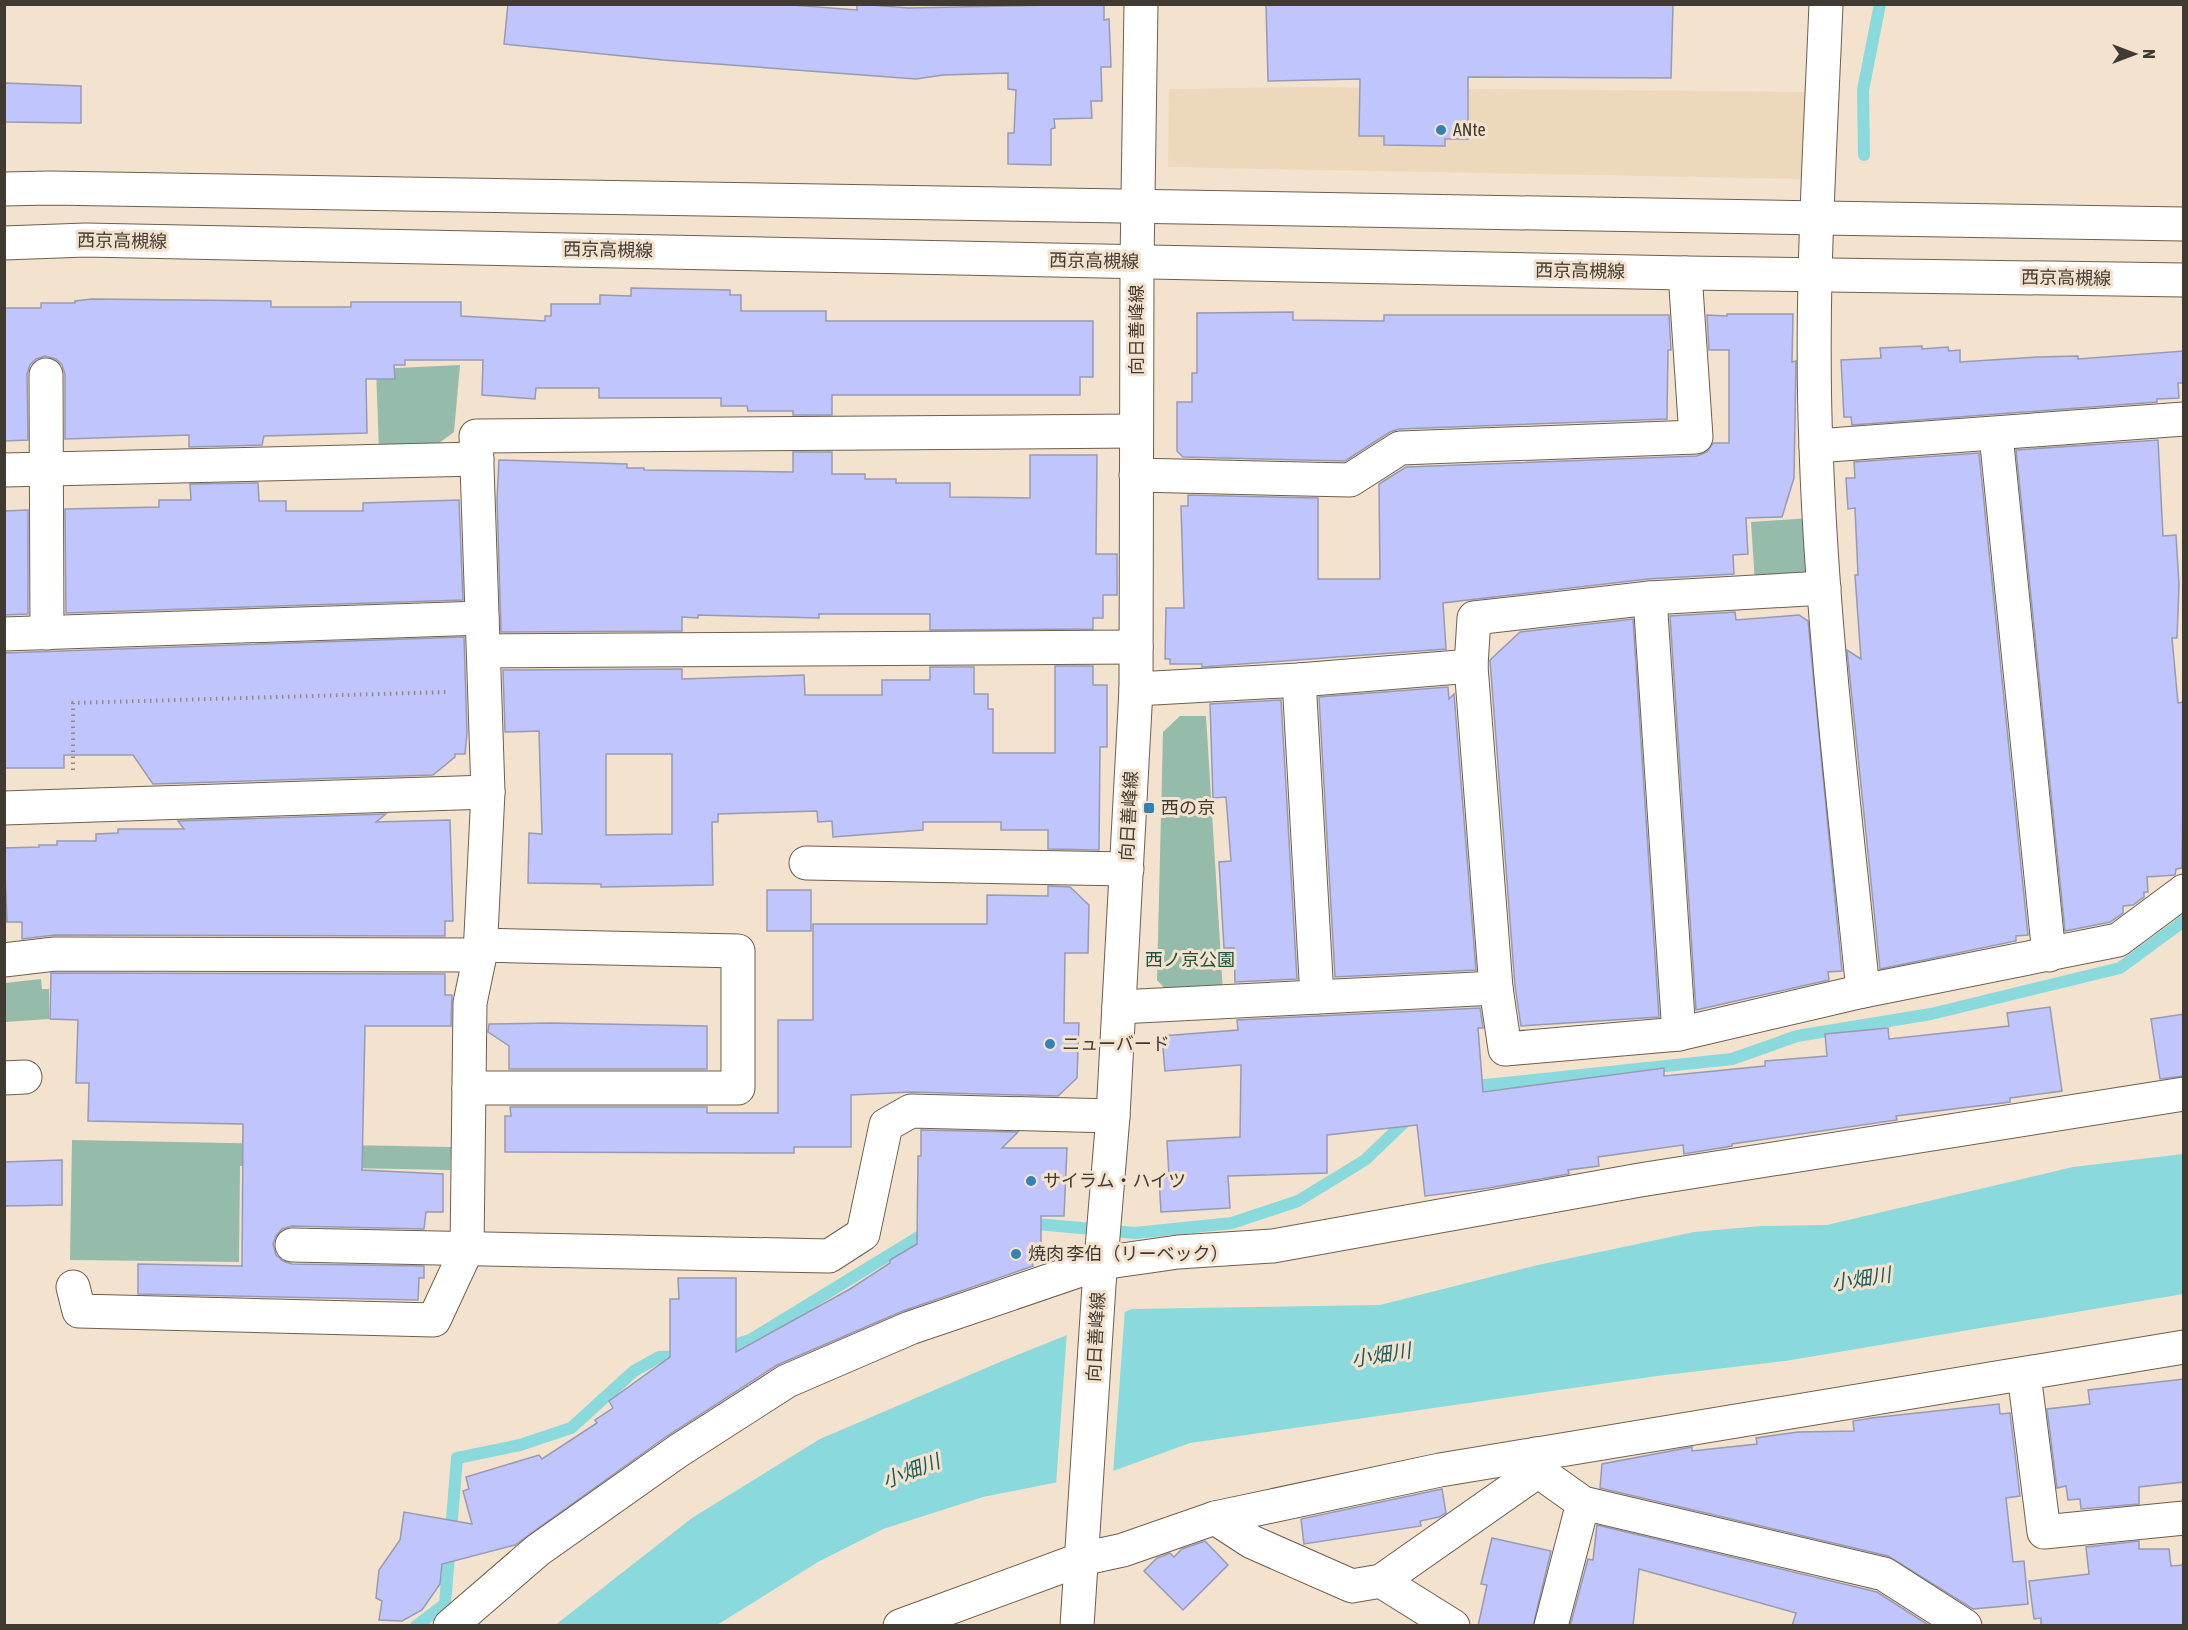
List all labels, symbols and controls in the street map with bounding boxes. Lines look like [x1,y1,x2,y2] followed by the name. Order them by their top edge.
[2104,24,2164,84] north arrow
[2140,49,2158,59] text: N
[1453,119,1486,140] place label: ANte
[1434,123,1448,137] marker: ANte
[77,229,167,252] street label: 西京高槻線
[563,238,653,261] street label: 西京高槻線
[1049,249,1139,272] street label: 西京高槻線
[1535,259,1625,282] street label: 西京高槻線
[2021,266,2111,289] street label: 西京高槻線
[1126,285,1147,375] street label: 向日善峰線
[1116,770,1141,861] street label: 向日善峰線
[1161,797,1215,818] place label: 西の京
[1142,801,1156,815] marker: 西の京
[1145,949,1235,970] park label: 西ノ京公園
[1062,1033,1170,1054] place label: ニューバード
[1043,1037,1057,1051] marker: ニューバード
[1043,1170,1186,1191] place label: サイラム・ハイツ
[1024,1174,1038,1188] marker: サイラム・ハイツ
[1028,1243,1228,1264] place label: 焼肉 李伯（リーベック）
[1009,1247,1023,1261] marker: 焼肉 李伯（リーベック）
[1829,1262,1894,1295] water label: 小畑川
[1083,1291,1108,1382] street label: 向日善峰線
[1349,1338,1414,1371] water label: 小畑川
[879,1448,945,1492] water label: 小畑川

